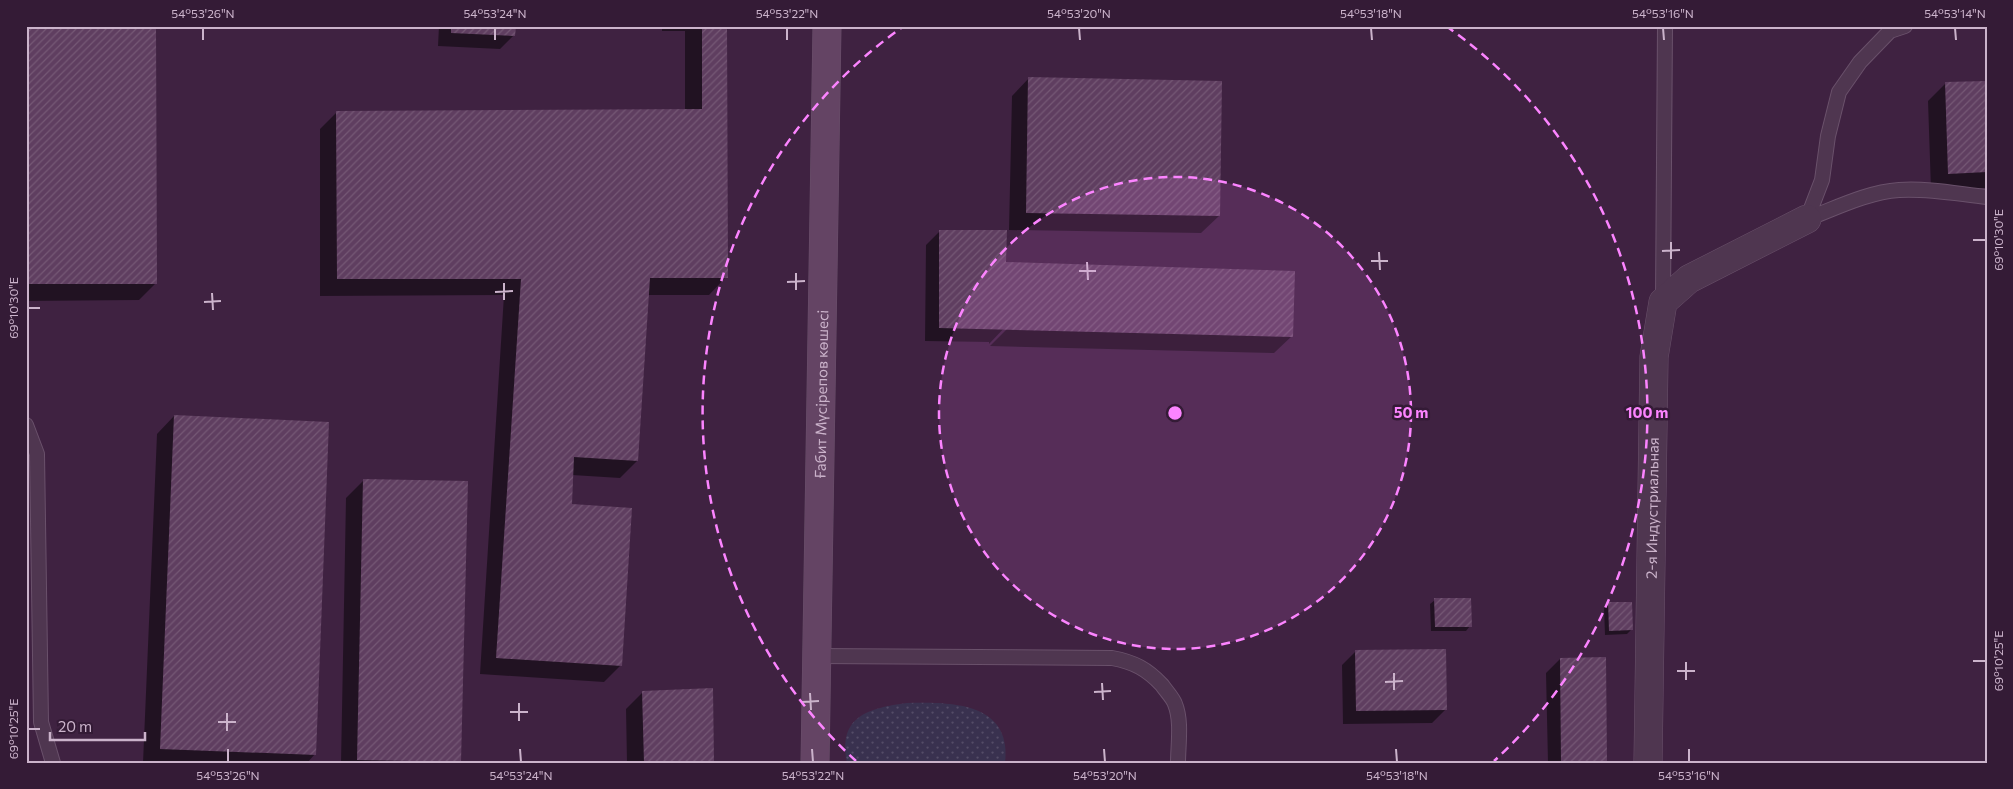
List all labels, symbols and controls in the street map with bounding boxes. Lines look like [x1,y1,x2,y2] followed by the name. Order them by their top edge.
[171,6,235,20] text: 54°53'26"N
[463,6,527,20] text: 54°53'24"N
[756,6,818,20] text: 54°53'22"N
[1047,6,1111,20] text: 54°53'20"N
[1340,6,1402,20] text: 54°53'18"N
[1632,6,1694,20] text: 54°53'16"N
[1924,6,1986,20] text: 54°53'14"N
[1991,209,2005,271] text: 69°10'30"E
[6,277,20,339] text: 69°10'30"E
[811,310,831,479] street label: Ғабит Мүсірепов көшесі
[1394,403,1428,421] text: 50 m
[1626,403,1668,421] text: 100 m
[1166,404,1184,422] centre of rings
[1642,437,1662,579] street label: 2-я Индустриальная
[1991,631,2005,691] text: 69°10'25"E
[6,699,20,759] text: 69°10'25"E
[50,709,145,741] scale bar
[58,717,92,735] text: 20 m
[196,768,260,782] text: 54°53'26"N
[489,768,553,782] text: 54°53'24"N
[782,768,844,782] text: 54°53'22"N
[1073,768,1137,782] text: 54°53'20"N
[1366,768,1428,782] text: 54°53'18"N
[1658,768,1720,782] text: 54°53'16"N

